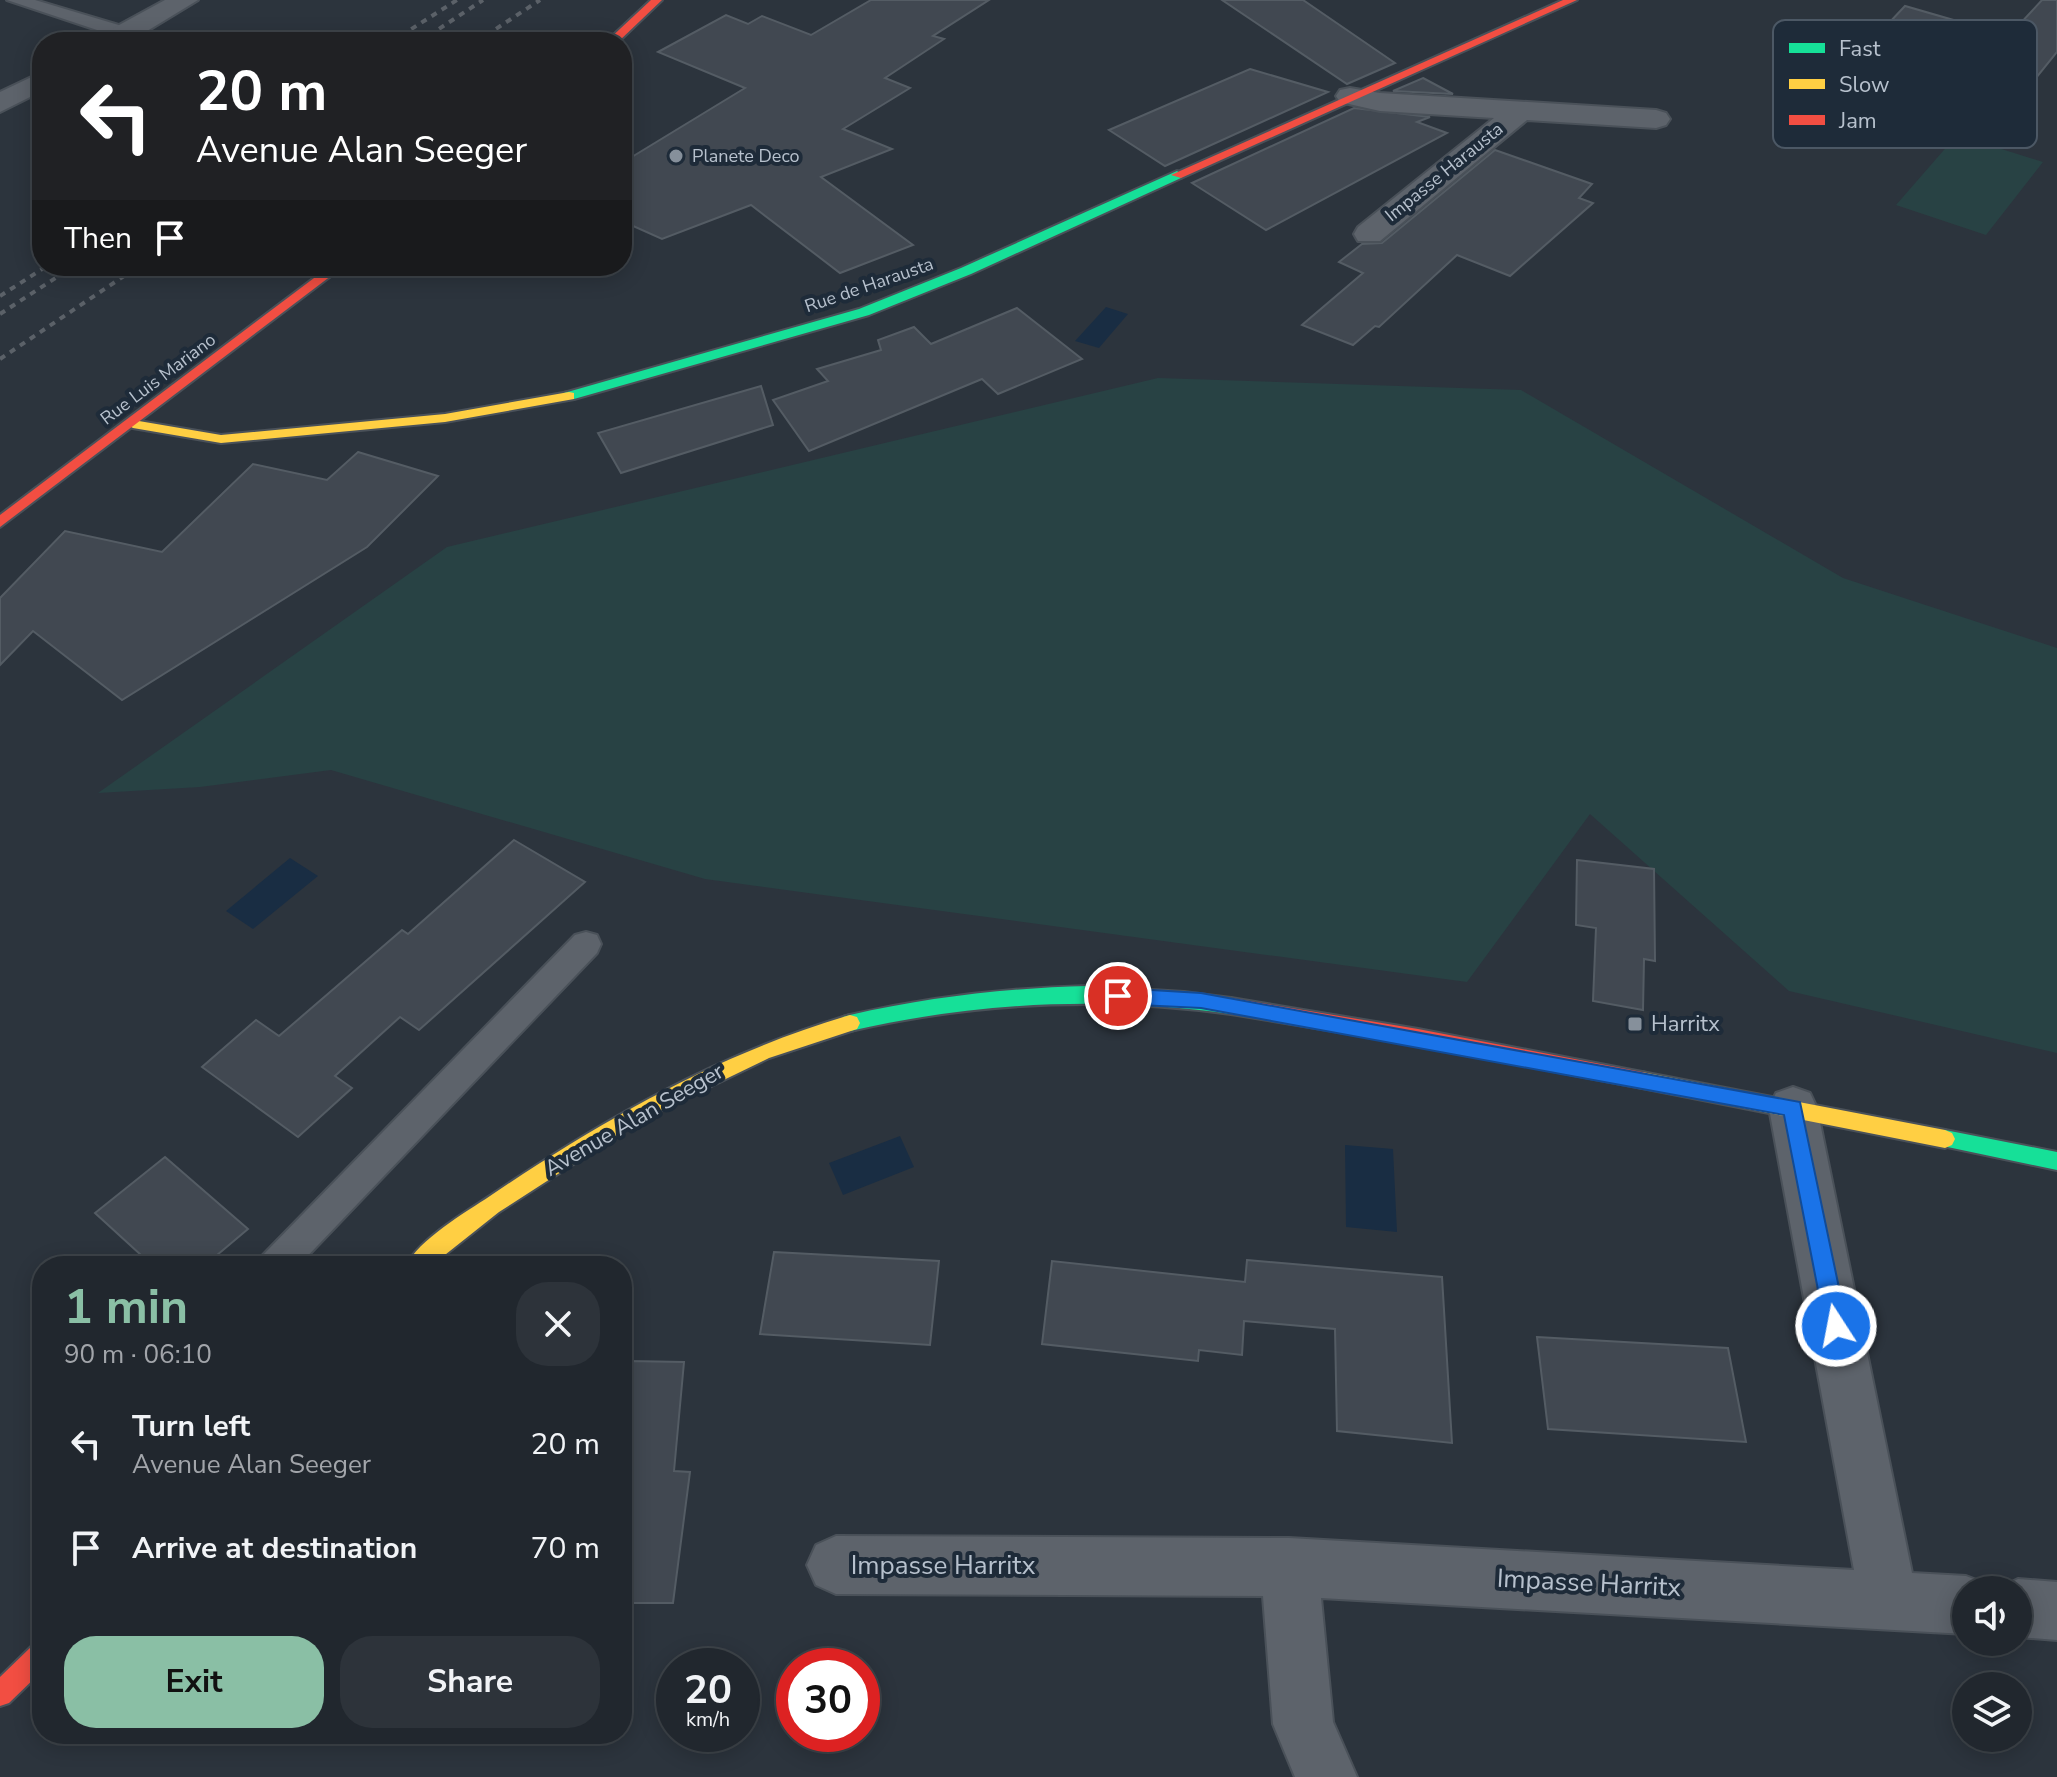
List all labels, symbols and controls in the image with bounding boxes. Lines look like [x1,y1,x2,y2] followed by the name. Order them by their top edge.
[1773,20,2037,148] legend
[1839,34,1881,64] text: Fast
[196,53,327,130] text: 20 m
[64,64,168,168] icon: left
[1839,70,1890,100] text: Slow
[1838,106,1877,136] text: Jam
[1380,117,1508,227] street label: Impasse Harausta
[196,126,527,175] text: Avenue Alan Seeger
[692,144,800,168] place label: Planete Deco
[667,147,685,165] marker: Planete Deco
[148,216,192,260] icon: arrive
[64,218,132,259] text: Then
[801,252,937,318] street label: Rue de Harausta
[95,328,221,430] street label: Rue Luis Mariano
[1084,962,1152,1030] pin
[1096,974,1140,1018] icon: arrive
[1651,1009,1720,1039] place label: Harritx
[1626,1015,1644,1033] marker: Harritx
[539,1056,729,1184] street label: Avenue Alan Seeger
[64,1274,188,1340] text: 1 min
[516,1282,600,1366] button: close
[1794,1284,1878,1368] position arrow
[64,1337,212,1372] text: 90 m · 06:10
[132,1406,250,1447] text: Turn left
[64,1422,108,1466] icon: left
[531,1424,600,1465] text: 20 m
[132,1447,371,1482] text: Avenue Alan Seeger
[64,1526,108,1570] icon: arrive
[132,1528,417,1569] text: Arrive at destination
[531,1528,600,1569] text: 70 m
[851,1548,1036,1583] street label: Impasse Harritx
[1496,1561,1682,1605] street label: Impasse Harritx
[1952,1576,2032,1752] map controls
[1952,1576,2032,1656] button: sound
[64,1636,324,1728] button: Exit
[340,1636,600,1728] button: Share
[776,1648,880,1752] speed limit sign: 30
[684,1663,732,1717] text: 20
[1952,1672,2032,1752] button: layers
[686,1706,730,1733] text: km/h

